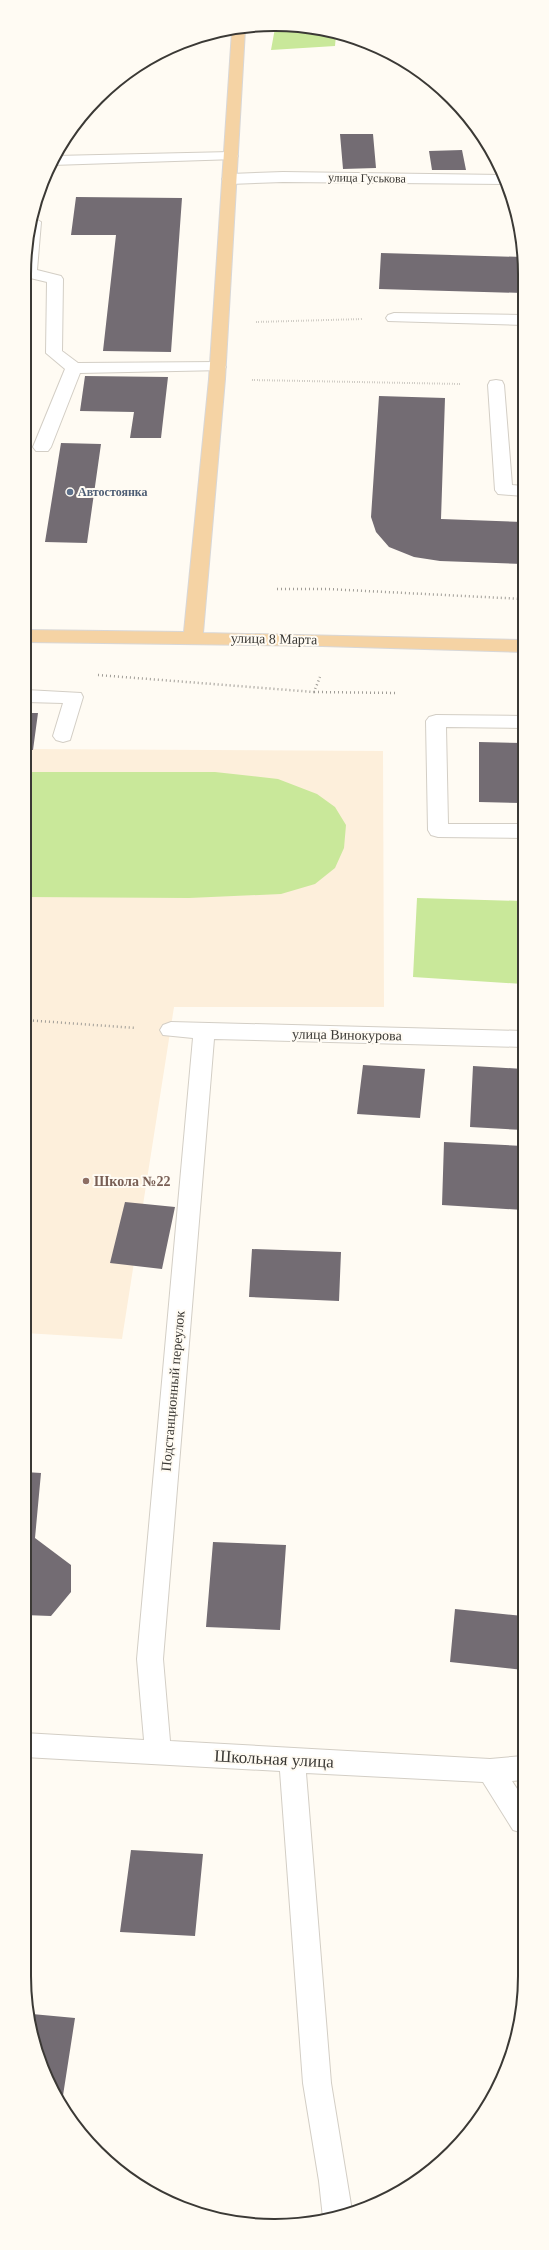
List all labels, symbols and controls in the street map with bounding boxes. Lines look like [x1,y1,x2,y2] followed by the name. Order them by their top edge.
[328,170,407,186] street label: улица Гуськова
[78,485,148,499] place label: Автостоянка
[65,487,75,497] marker: Автостоянка
[231,631,318,647] street label: улица 8 Марта
[292,1027,403,1043] street label: улица Винокурова
[94,1174,171,1189] place label: Школа №22
[81,1176,91,1186] marker: Школа №22
[159,1310,188,1472] street label: Подстанционный переулок
[214,1746,335,1772] street label: Школьная улица

